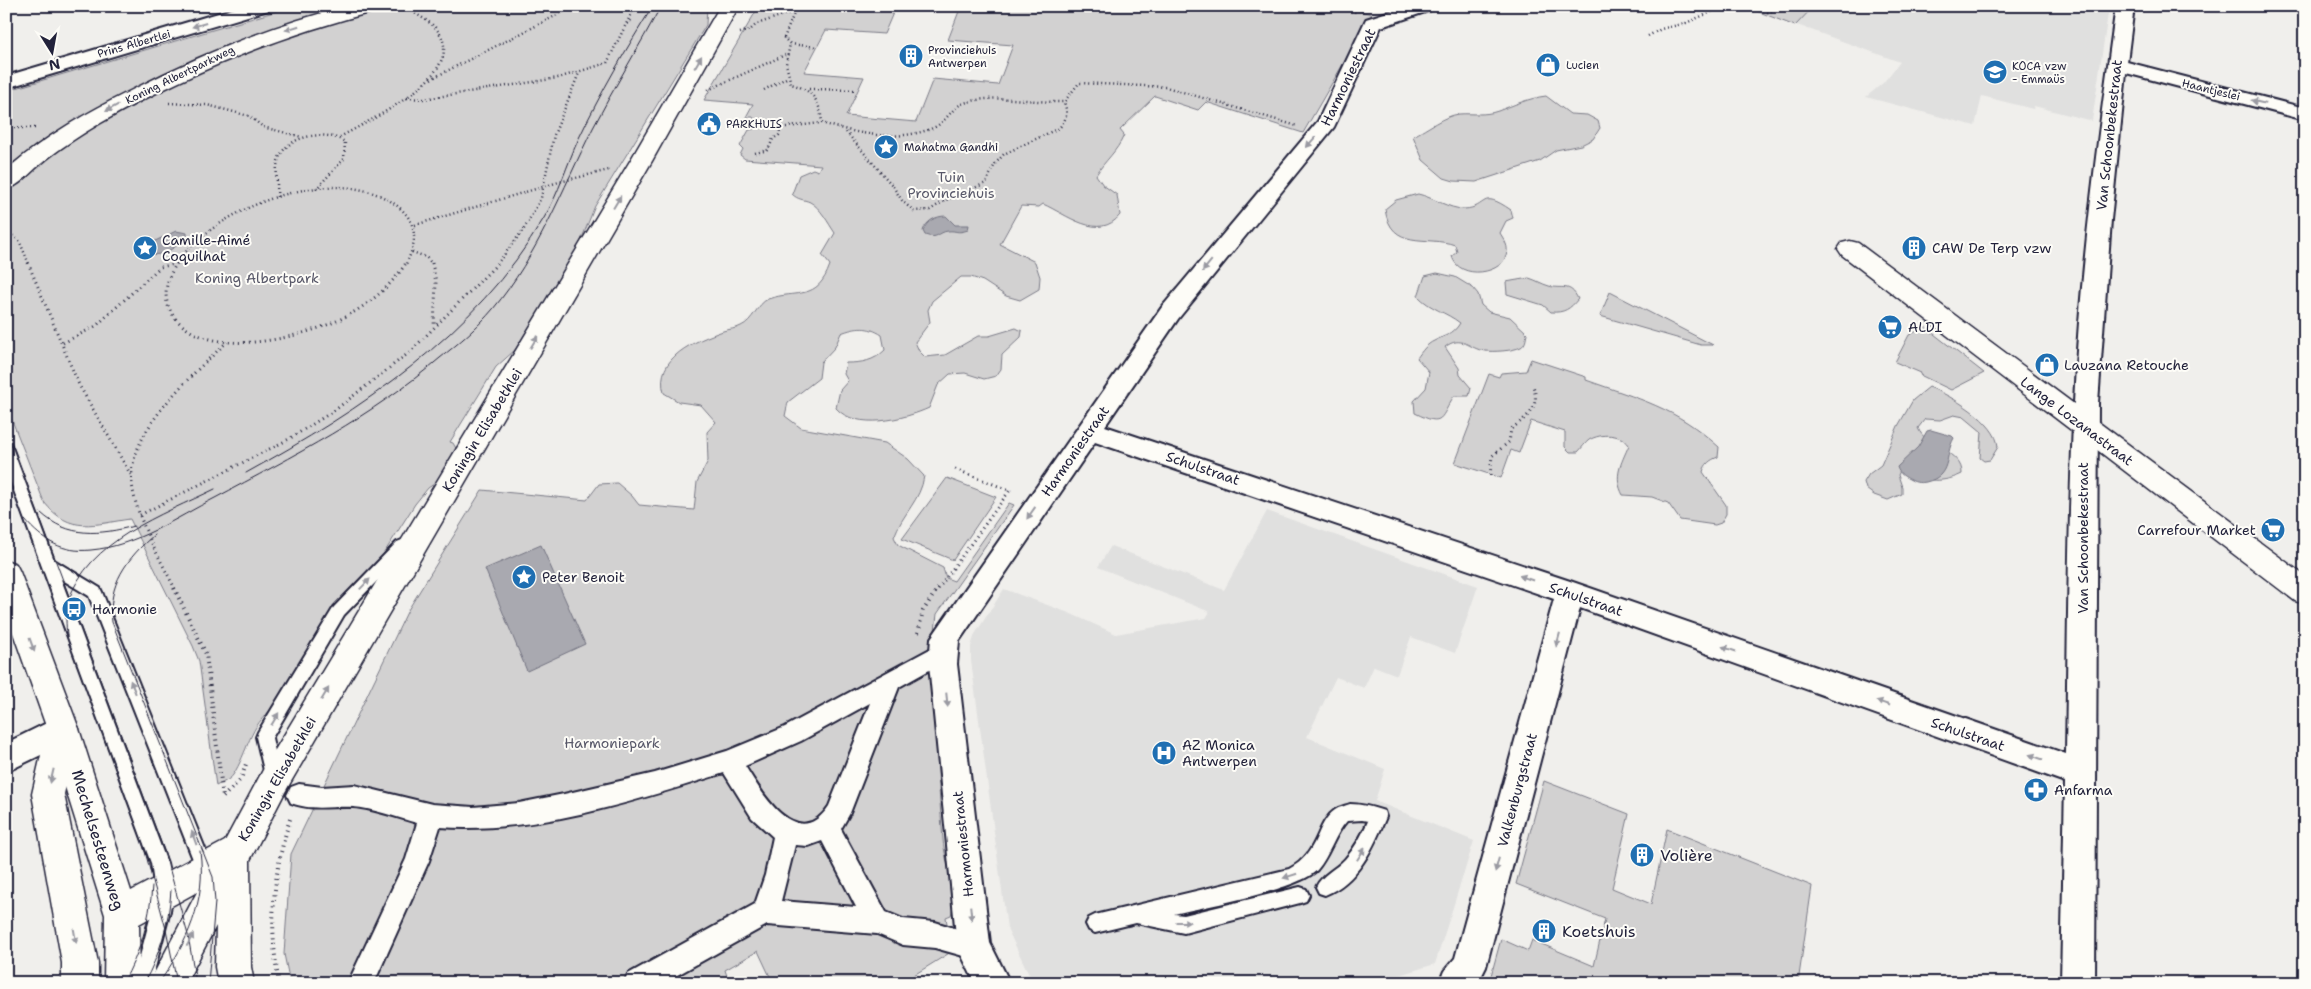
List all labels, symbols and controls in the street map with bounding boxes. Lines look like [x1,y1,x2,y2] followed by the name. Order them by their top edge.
[191,21,206,29] one-way arrow
[285,24,300,32] one-way arrow
[1317,25,1379,129] street label: Harmoniestraat
[96,26,172,62] street label: Prins Albertlei
[28,28,78,78] north arrow
[123,42,237,108] street label: Koning Albertparkweg
[898,43,924,69] building icon: Provinciehuis Antwerpen
[928,43,996,71] place label: Provinciehuis Antwerpen
[1535,52,1561,78] shop icon: Lucien
[694,54,702,69] one-way arrow
[47,55,62,75] text: N
[1566,58,1599,73] place label: Lucien
[1982,59,2008,85] school or university icon: KOCA vzw - Emmaüs
[2012,59,2067,87] place label: KOCA vzw - Emmaüs
[2092,59,2126,211] street label: Van Schoonbekestraat
[2180,76,2242,104] street label: Haantjeslei
[2250,98,2265,106] one-way arrow
[105,104,120,112] one-way arrow
[696,111,722,137] public building icon: PARKHUIS
[726,117,782,132] place label: PARKHUIS
[873,134,899,160] place icon: Mahatma Gandhi
[1306,135,1317,148] one-way arrow
[904,140,998,155] place label: Mahatma Gandhi
[907,168,995,202] park label: Tuin Provinciehuis
[613,195,621,210] one-way arrow
[162,231,251,265] place label: Camille-Aimé Coquilhat
[132,235,158,261] place icon: Camille-Aimé Coquilhat
[1901,235,1927,261] building icon: CAW De Terp vzw
[1932,239,2051,257] place label: CAW De Terp vzw
[1202,260,1213,273] one-way arrow
[195,269,319,287] park label: Koning Albertpark
[1877,314,1903,340] supermarket icon: ALDI
[1908,318,1943,336] place label: ALDI
[530,335,538,350] one-way arrow
[2034,352,2060,378] shop icon: Lauzana Retouche
[2064,356,2189,374] place label: Lauzana Retouche
[438,365,526,495] street label: Koningin Elisabethlei
[2017,373,2137,469] street label: Lange Lozanastraat
[1037,402,1113,500] street label: Harmoniestraat
[1164,447,1242,489] street label: Schulstraat
[2074,462,2092,614] street label: Van Schoonbekestraat
[1026,506,1036,520] one-way arrow
[2260,517,2286,543] supermarket icon: Carrefour Market
[2137,521,2256,539] place label: Carrefour Market
[511,564,537,590] place icon: Peter Benoit
[542,568,625,586] place label: Peter Benoit
[1519,574,1534,581] one-way arrow
[1547,578,1625,620] street label: Schulstraat
[359,579,371,591] one-way arrow
[61,596,87,622] bus stop icon: Harmonie
[92,600,157,618] place label: Harmonie
[1553,633,1561,648] one-way arrow
[28,638,36,653] one-way arrow
[1722,645,1737,652] one-way arrow
[129,680,137,694] one-way arrow
[321,687,330,700] one-way arrow
[943,692,951,708] one-way arrow
[1875,699,1890,706] one-way arrow
[270,712,279,725] one-way arrow
[234,713,320,845] street label: Koningin Elisabethlei
[1929,713,2007,755] street label: Schulstraat
[1493,731,1541,849] street label: Valkenburgstraat
[564,734,660,752] park label: Harmoniepark
[1182,736,1257,770] place label: AZ Monica Antwerpen
[1151,740,1177,766] hospital icon: AZ Monica Antwerpen
[2028,753,2043,761] one-way arrow
[67,767,129,913] street label: Mechelsesteenweg
[48,769,56,784] one-way arrow
[2023,777,2049,803] pharmacy icon: Anfarma
[2054,781,2113,799] place label: Anfarma
[948,790,978,898] street label: Harmoniestraat
[190,830,197,845] one-way arrow
[1629,842,1655,868] building icon: Volière
[1660,845,1713,866] place label: Volière
[1356,848,1365,861] one-way arrow
[1493,857,1501,872] one-way arrow
[1283,873,1298,881] one-way arrow
[967,906,975,922] one-way arrow
[1175,918,1191,926] one-way arrow
[1531,918,1557,944] building icon: Koetshuis
[1562,921,1636,942] place label: Koetshuis
[72,928,80,944] one-way arrow
[186,933,195,947] one-way arrow

